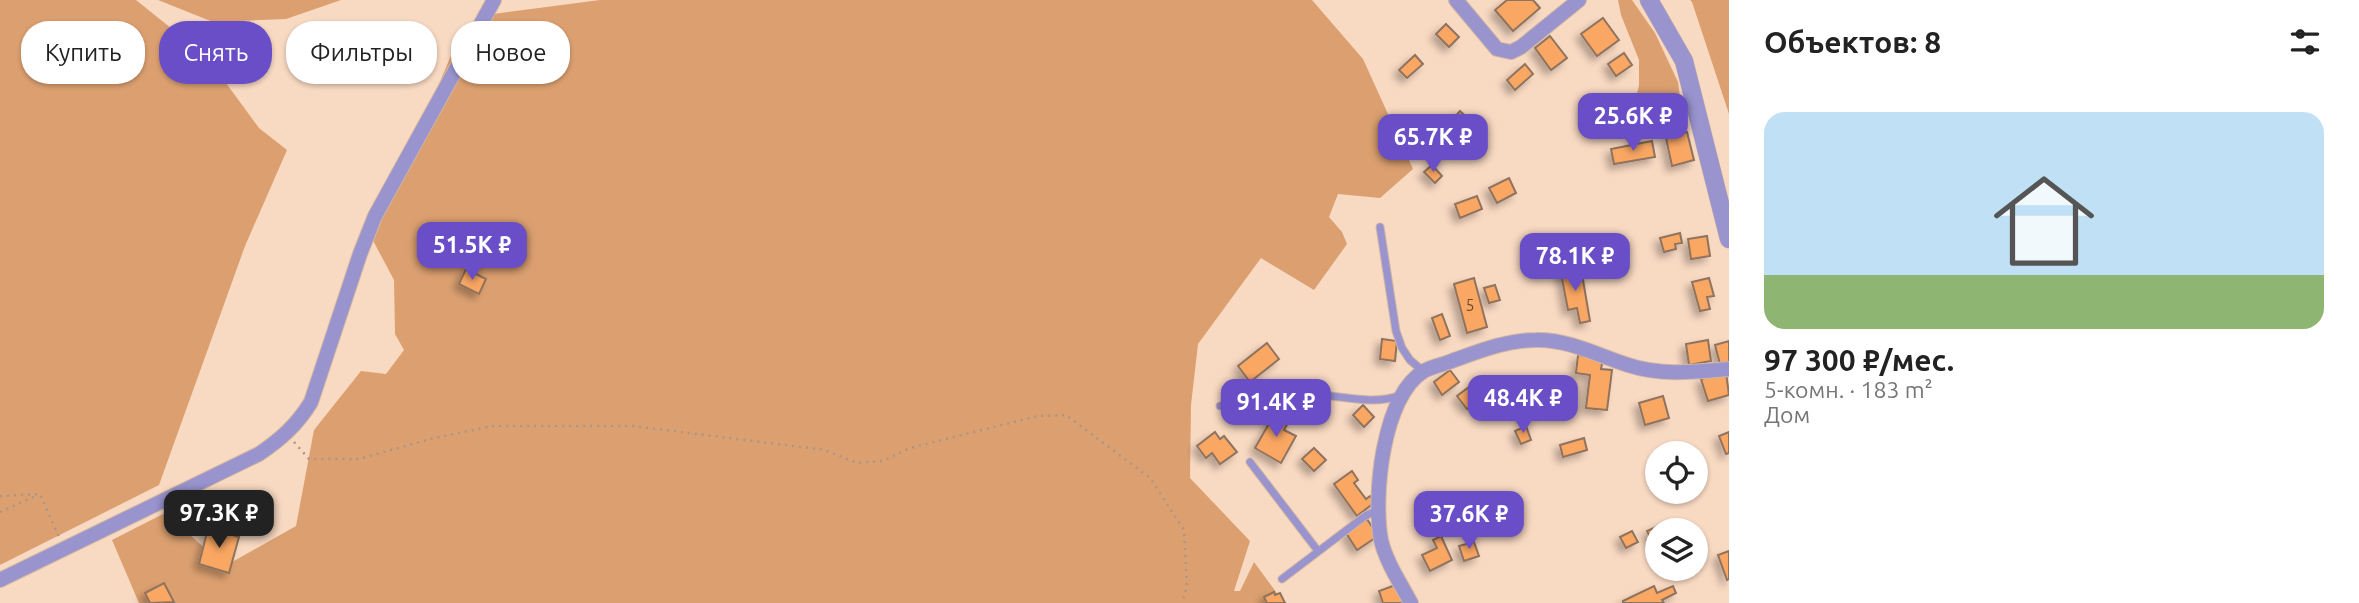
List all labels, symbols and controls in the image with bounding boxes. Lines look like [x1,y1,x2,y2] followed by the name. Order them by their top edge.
[21,21,145,84] chip: Купить
[159,21,272,84] chip: Снять
[286,21,437,84] chip: Фильтры
[451,21,570,84] chip: Новое
[2286,23,2324,61] icon: filters
[1764,25,1941,59] text: Объектов: 8
[1568,94,1698,153] pin: 25.6K ₽
[1594,103,1672,128] text: 25.6K ₽
[1368,114,1498,174] pin: 65.7K ₽
[1394,124,1472,149] text: 65.7K ₽
[1981,158,2107,284] icon: home
[407,222,537,282] pin: 51.5K ₽
[433,232,511,257] text: 51.5K ₽
[1510,233,1640,293] pin: 78.1K ₽
[1536,243,1614,268] text: 78.1K ₽
[1465,296,1475,314] house number: 5
[1764,343,1954,377] text: 97 300 ₽/мес.
[1458,376,1588,435] pin: 48.4K ₽
[1764,377,1933,402] text: 5-комн. · 183 m²
[1211,380,1341,439] pin: 91.4K ₽
[1484,385,1562,410] text: 48.4K ₽
[1237,389,1315,414] text: 91.4K ₽
[1764,402,1810,427] text: Дом
[1645,441,1708,581] map controls
[1645,441,1708,504] button: locate
[154,490,284,550] pin: 97.3K ₽
[1404,491,1534,551] pin: 37.6K ₽
[180,500,258,525] text: 97.3K ₽
[1430,501,1508,526] text: 37.6K ₽
[1645,518,1708,581] button: layers

